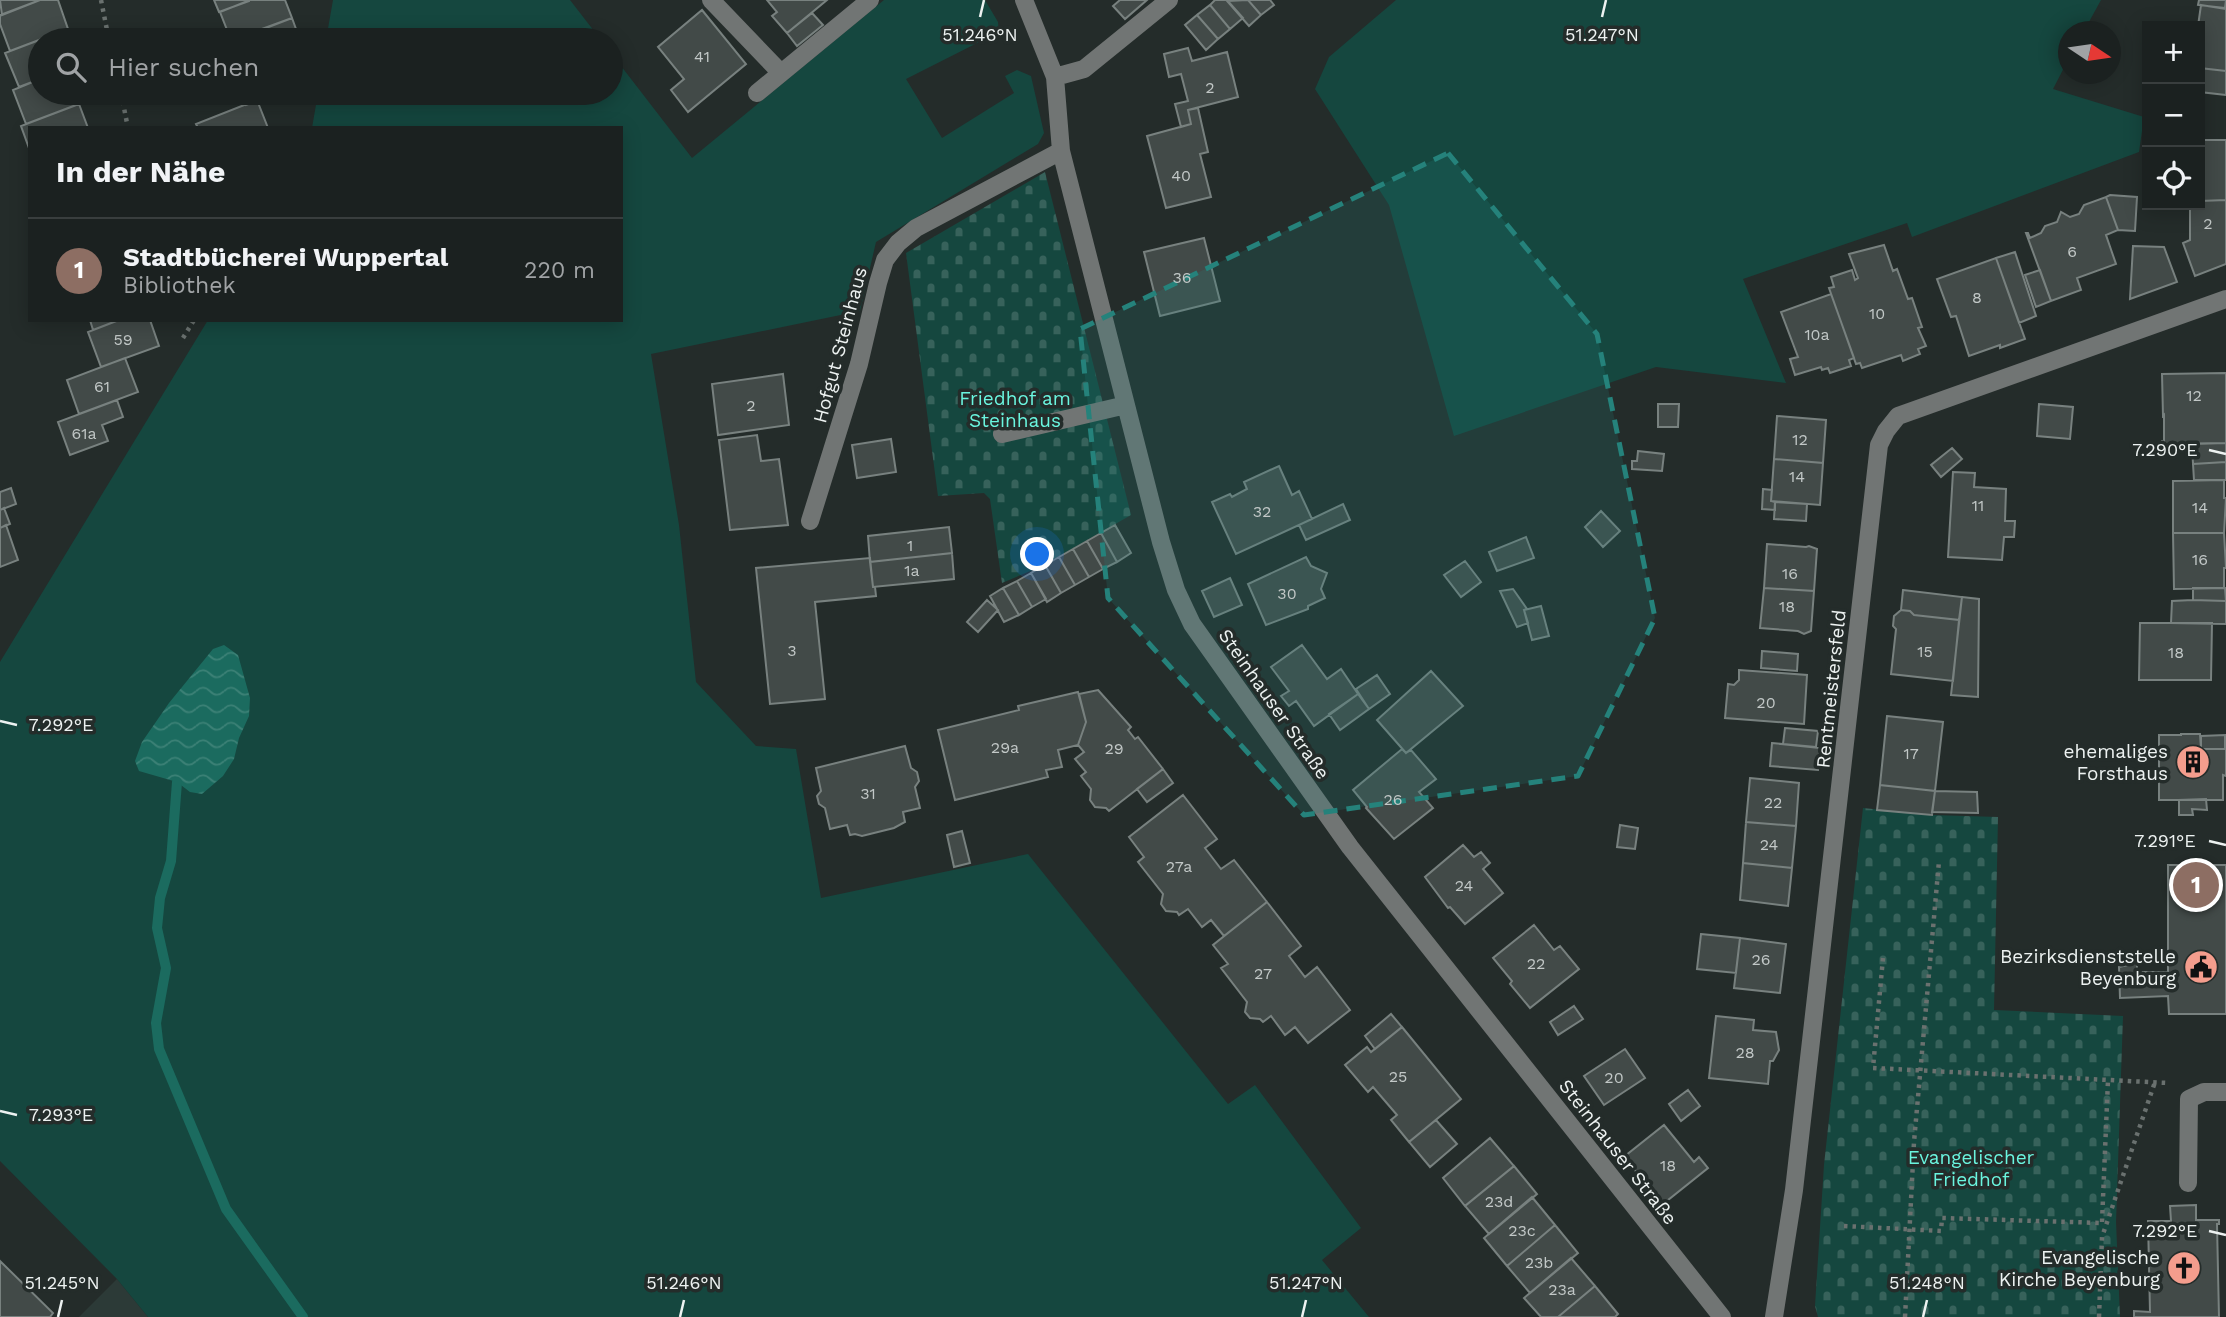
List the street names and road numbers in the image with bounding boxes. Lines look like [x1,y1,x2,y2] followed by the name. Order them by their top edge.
[808,264,872,426] street label: Hofgut Steinhaus
[1811,609,1851,769] street label: Rentmeistersfeld
[1214,624,1334,784] street label: Steinhauser Straße
[1554,1075,1682,1229] street label: Steinhauser Straße

